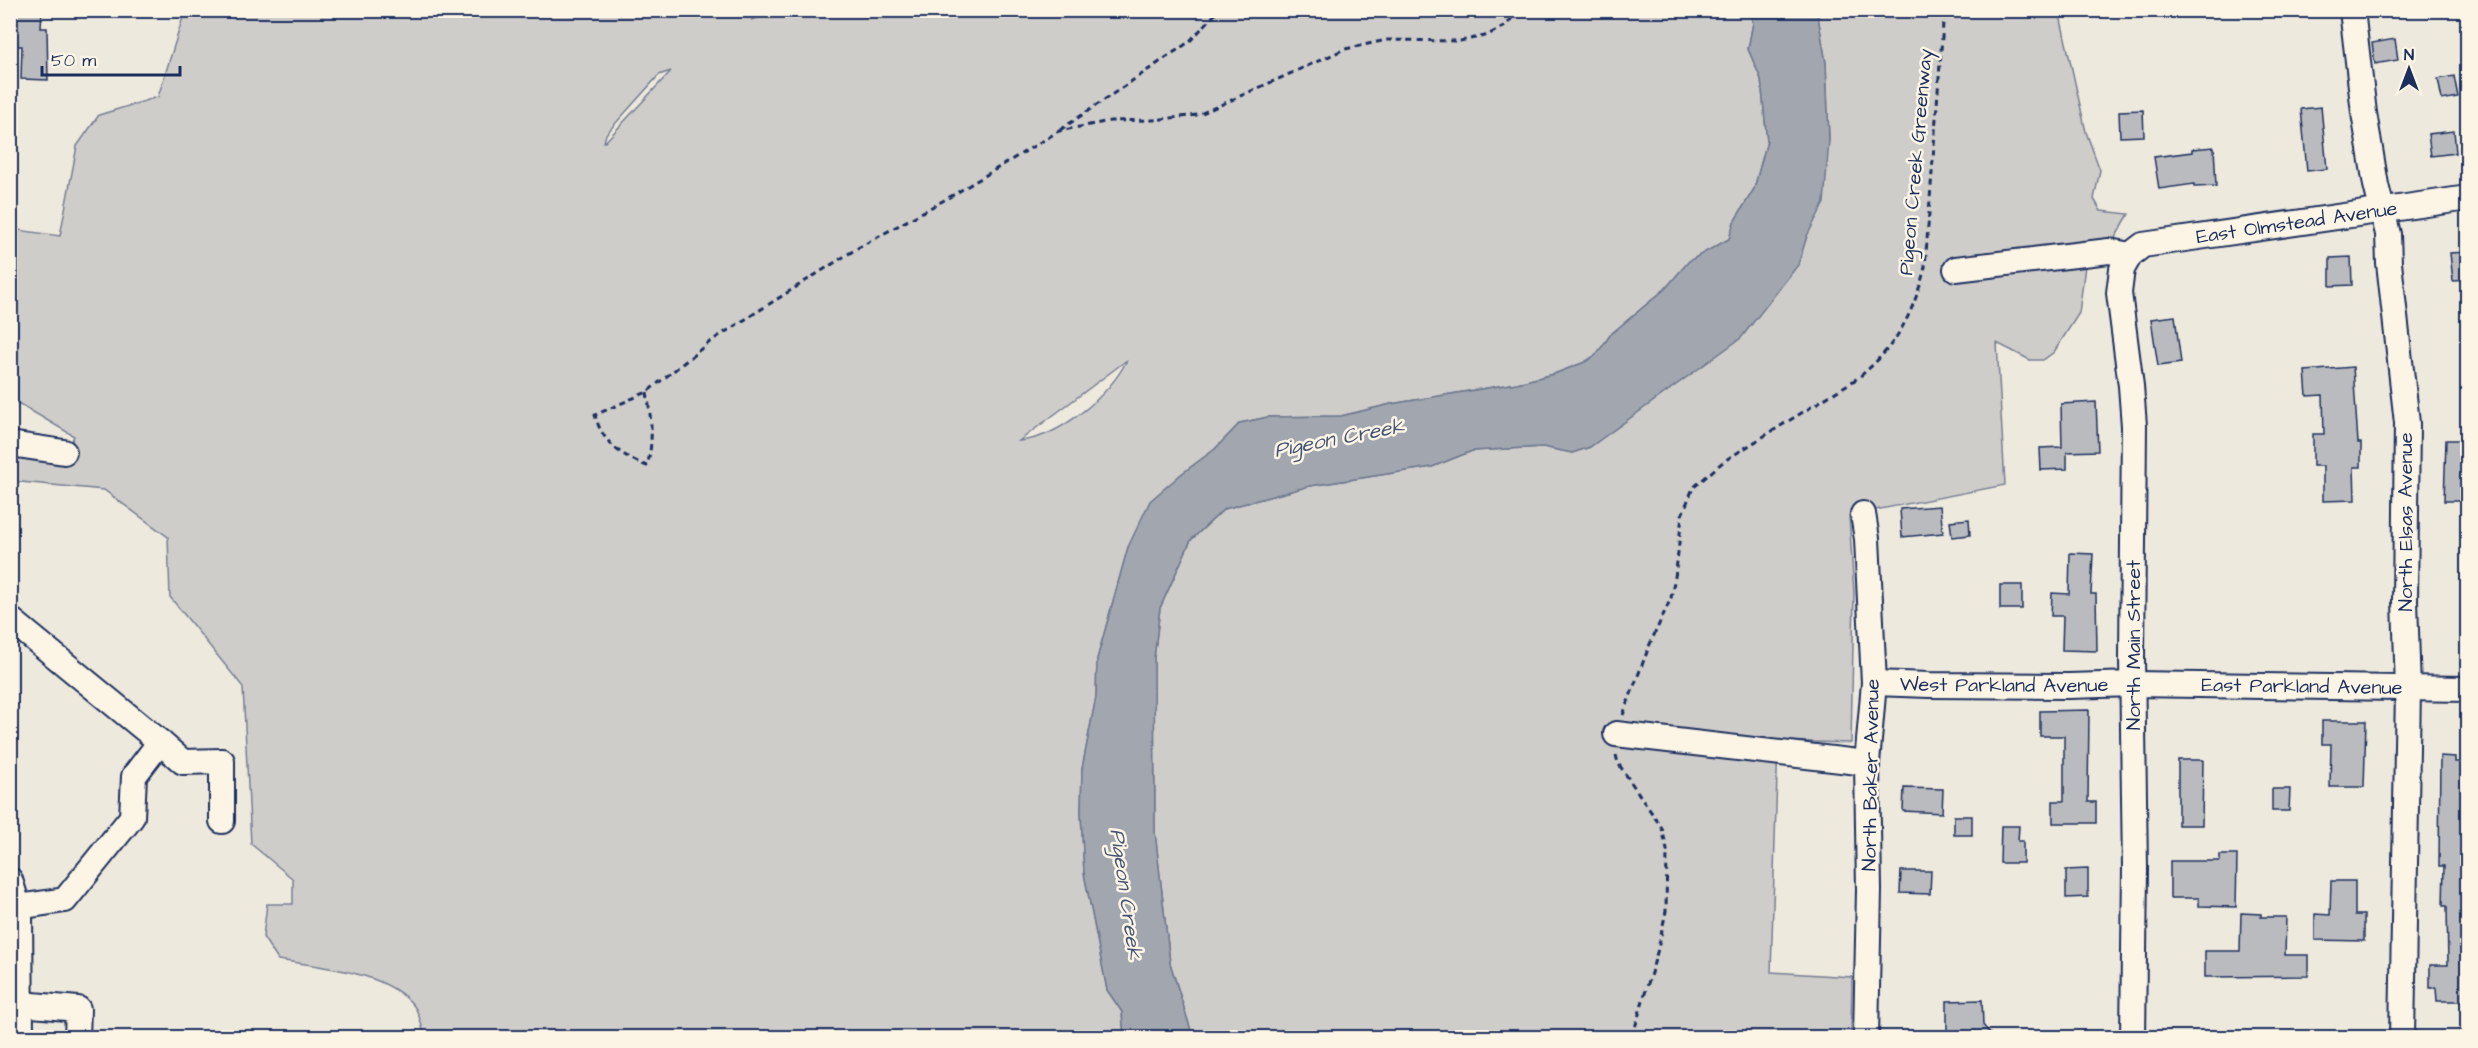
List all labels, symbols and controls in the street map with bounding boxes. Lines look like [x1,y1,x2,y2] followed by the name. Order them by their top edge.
[42,39,180,77] scale bar
[2379,39,2439,99] north arrow
[2404,44,2414,66] text: N
[51,48,96,73] text: 50 m
[1892,48,1941,276] street label: Pigeon Creek Greenway
[2194,194,2399,251] street label: East Olmstead Avenue
[1272,411,1408,466] water label: Pigeon Creek
[2392,432,2420,612] street label: North Elsas Avenue
[2120,560,2148,730] street label: North Main Street
[1899,670,2109,700] street label: West Parkland Avenue
[2201,671,2403,702] street label: East Parkland Avenue
[1855,678,1887,871] street label: North Baker Avenue
[1101,827,1150,962] water label: Pigeon Creek

